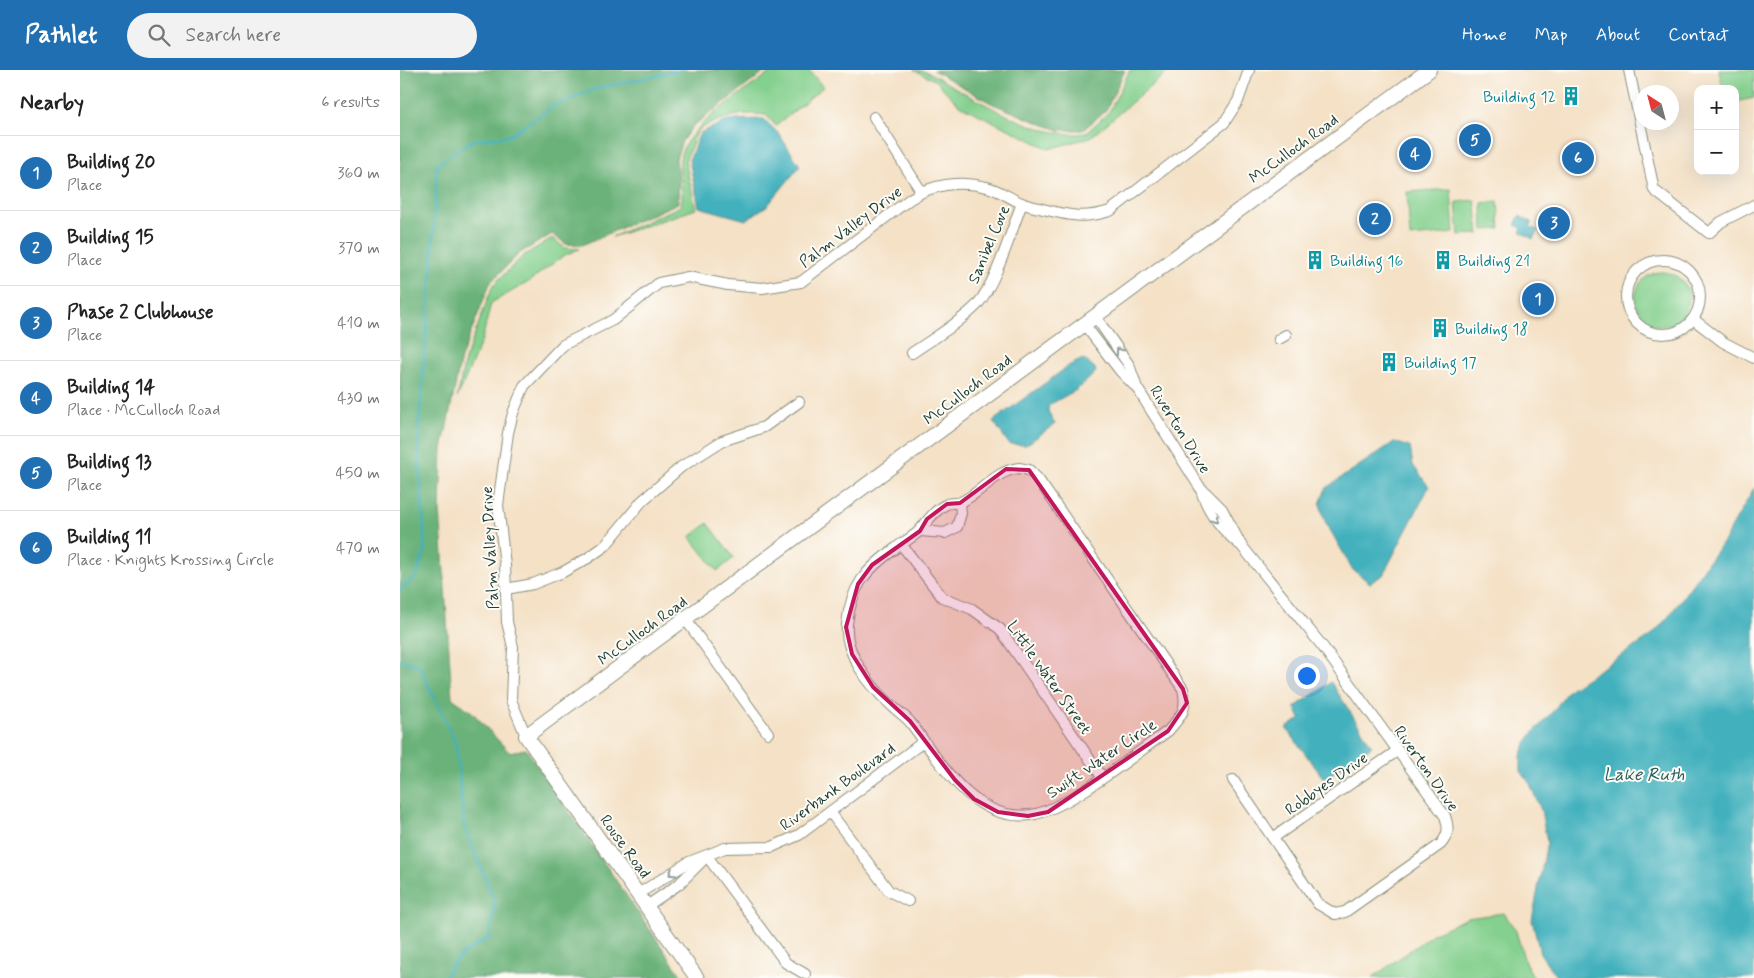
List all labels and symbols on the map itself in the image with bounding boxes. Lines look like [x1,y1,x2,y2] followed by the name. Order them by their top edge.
[1560,85,1582,107] building icon: Building 12
[1634,85,1679,130] north arrow
[1483,87,1556,109] place label: Building 12
[1245,110,1343,189] street label: McCulloch Road
[1459,121,1491,159] pin: 5
[1399,135,1431,173] pin: 4
[1562,139,1594,177] pin: 6
[795,182,907,273] street label: Palm Valley Drive
[1359,200,1391,238] pin: 2
[963,202,1015,287] street label: Sanibel Cove
[1538,204,1570,242] pin: 3
[1304,249,1326,271] building icon: Building 16
[1432,249,1454,271] building icon: Building 21
[1330,251,1403,273] place label: Building 16
[1458,251,1530,273] place label: Building 21
[1522,280,1554,318] pin: 1
[1429,317,1451,339] building icon: Building 18
[1455,319,1528,341] place label: Building 18
[1116,347,1125,356] one-way arrow
[919,350,1016,430] street label: McCulloch Road
[1378,351,1400,373] building icon: Building 17
[1404,353,1477,375] place label: Building 17
[1144,382,1215,478] street label: Riverton Drive
[477,486,504,610] street label: Palm Valley Drive
[1209,514,1218,523] one-way arrow
[594,592,692,671] street label: McCulloch Road
[1002,617,1096,739] street label: Little Water Street
[1294,663,1320,689] your location
[1043,715,1161,804] street label: Swift Water Circle
[1388,722,1463,816] street label: Riverton Drive
[776,738,900,836] street label: Riverbank Boulevard
[1281,748,1372,821] street label: Robbyes Drive
[1604,763,1684,787] water label: Lake Ruth
[595,811,655,883] street label: Rouse Road
[668,866,677,876] one-way arrow

